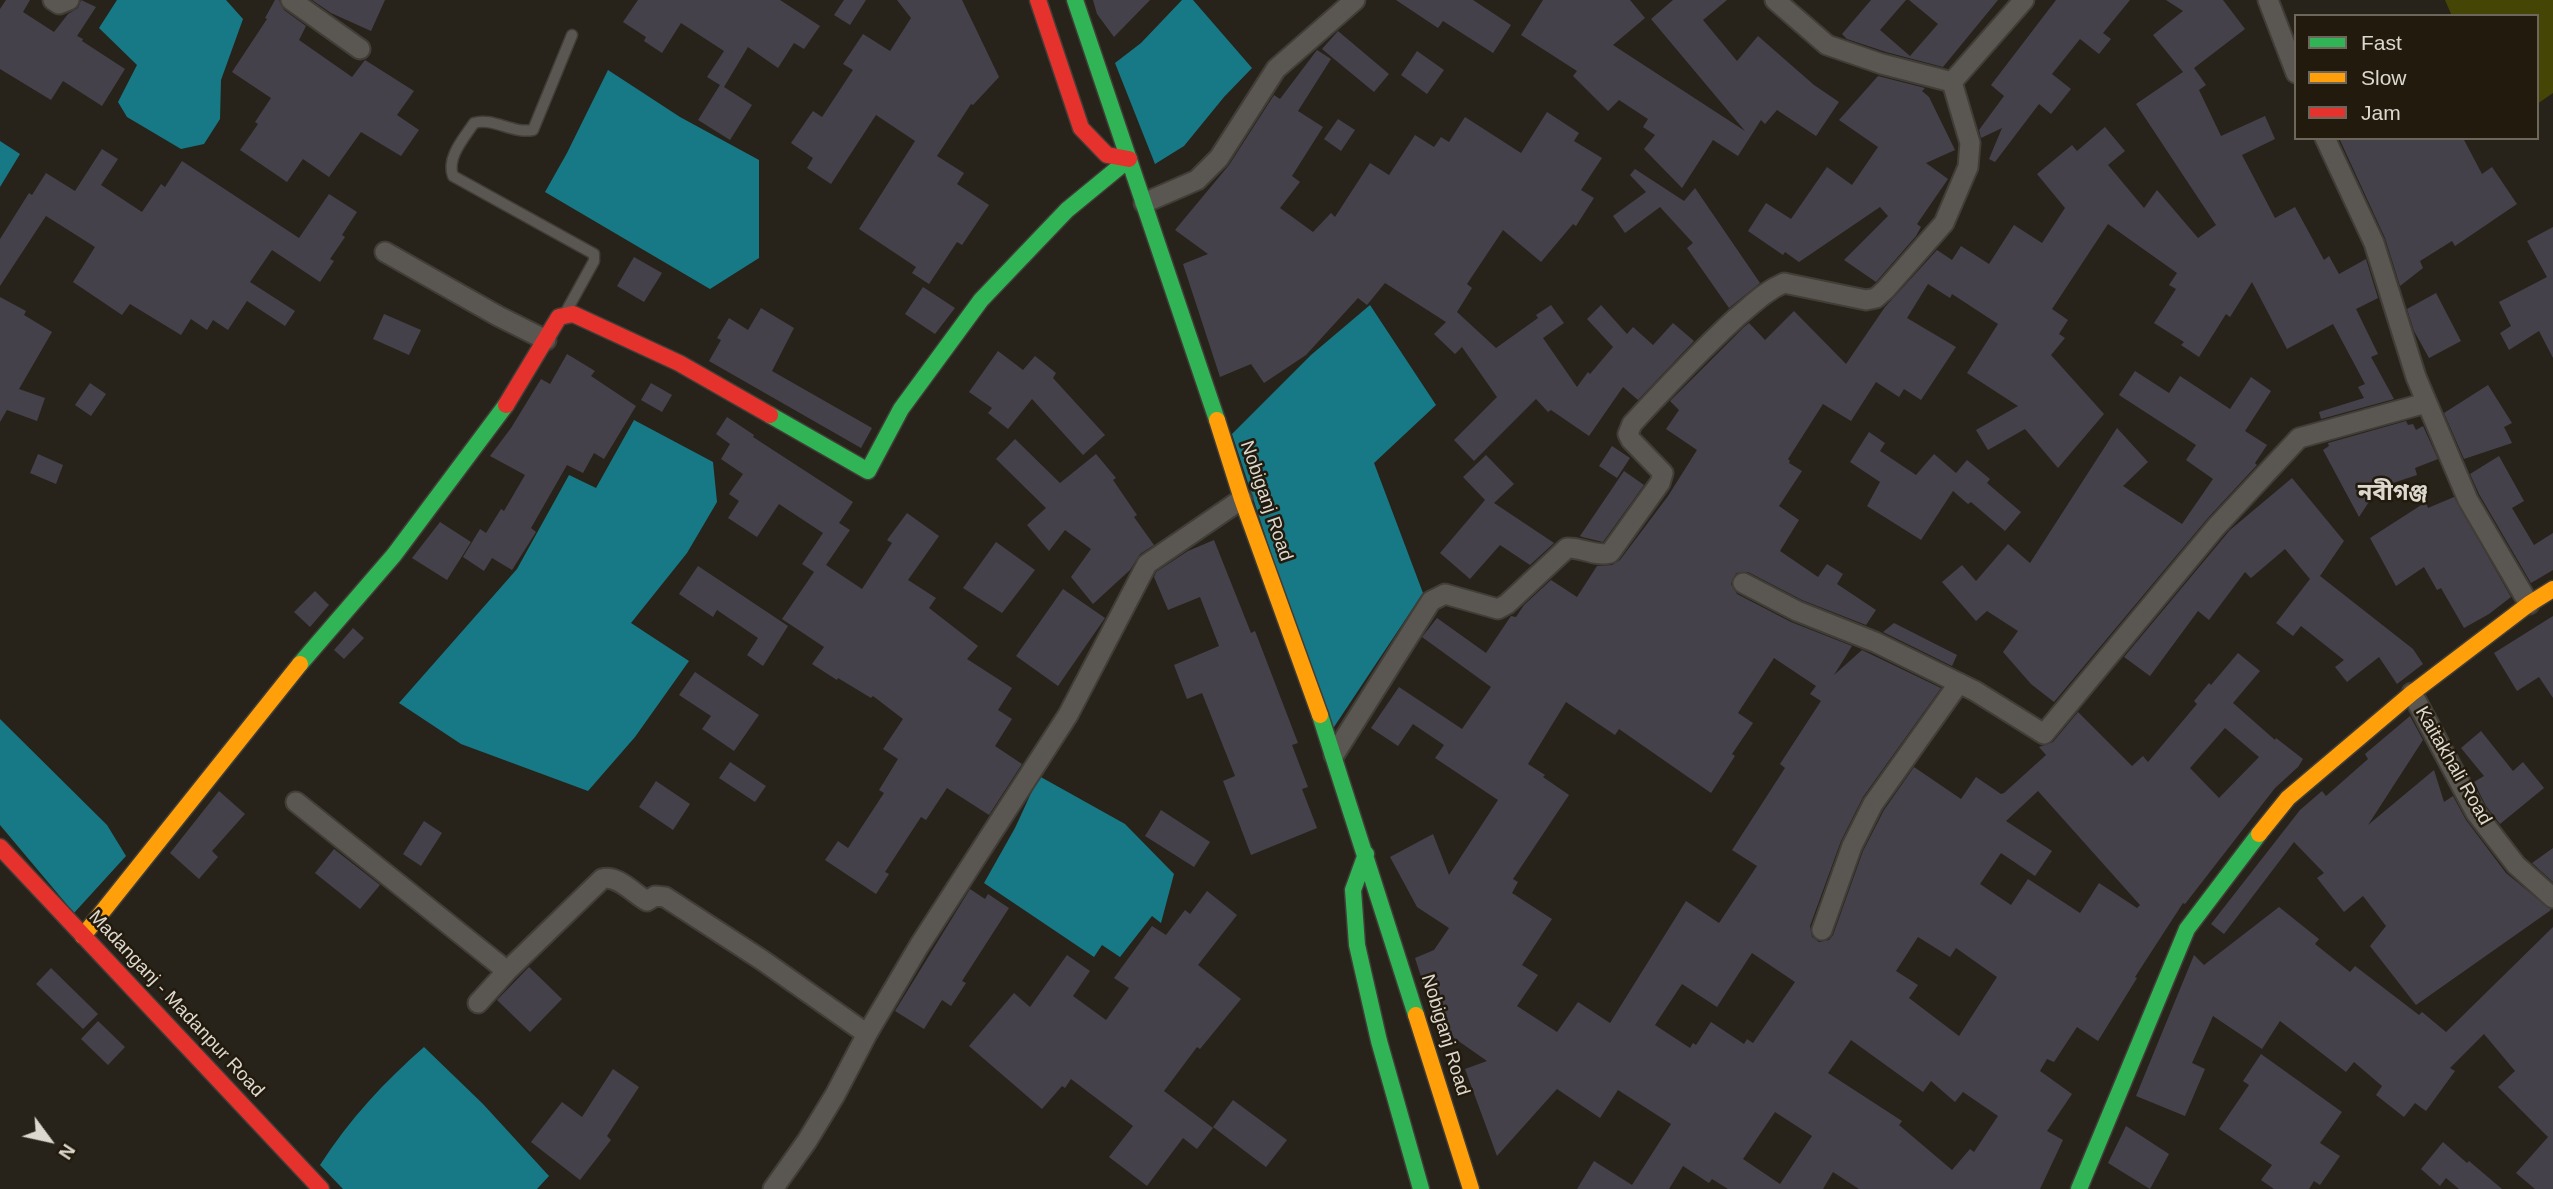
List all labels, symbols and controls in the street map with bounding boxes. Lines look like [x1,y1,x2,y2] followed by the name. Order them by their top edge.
[2294,14,2539,140] legend
[2361,31,2402,54] text: Fast
[2361,66,2407,89] text: Slow
[2361,101,2401,124] text: Jam
[1235,438,1297,564] street label: Nobiganj Road
[2358,480,2428,508] district label: নবীগঞ্জ
[2410,703,2496,829] street label: Kaitakhali Road
[83,906,269,1102] street label: Madanganj - Madanpur Road
[1416,972,1474,1098] street label: Nobiganj Road
[14,1105,84,1175] north arrow
[54,1140,80,1163] text: N

